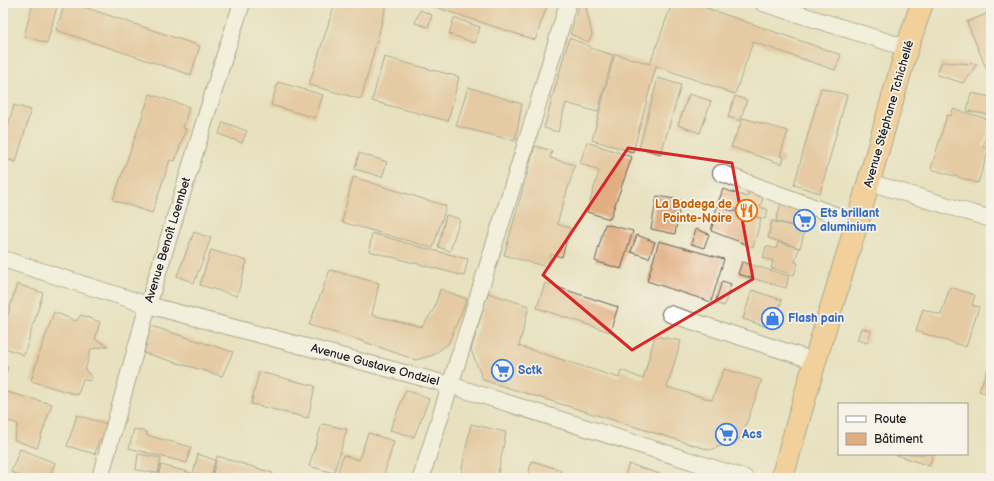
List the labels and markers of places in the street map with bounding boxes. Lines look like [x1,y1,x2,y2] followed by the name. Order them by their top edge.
[655,197,732,226] place label: La Bodega de Pointe-Noire
[734,198,760,224] restaurant icon: La Bodega de Pointe-Noire
[820,206,879,235] place label: Ets brillant aluminium
[792,207,818,233] supermarket icon: Ets brillant aluminium
[759,305,785,331] shop icon: Flash pain
[788,311,845,326] place label: Flash pain
[489,357,515,383] supermarket icon: Sctk
[518,363,543,378] place label: Sctk
[714,421,740,447] supermarket icon: Acs
[741,427,762,442] place label: Acs

